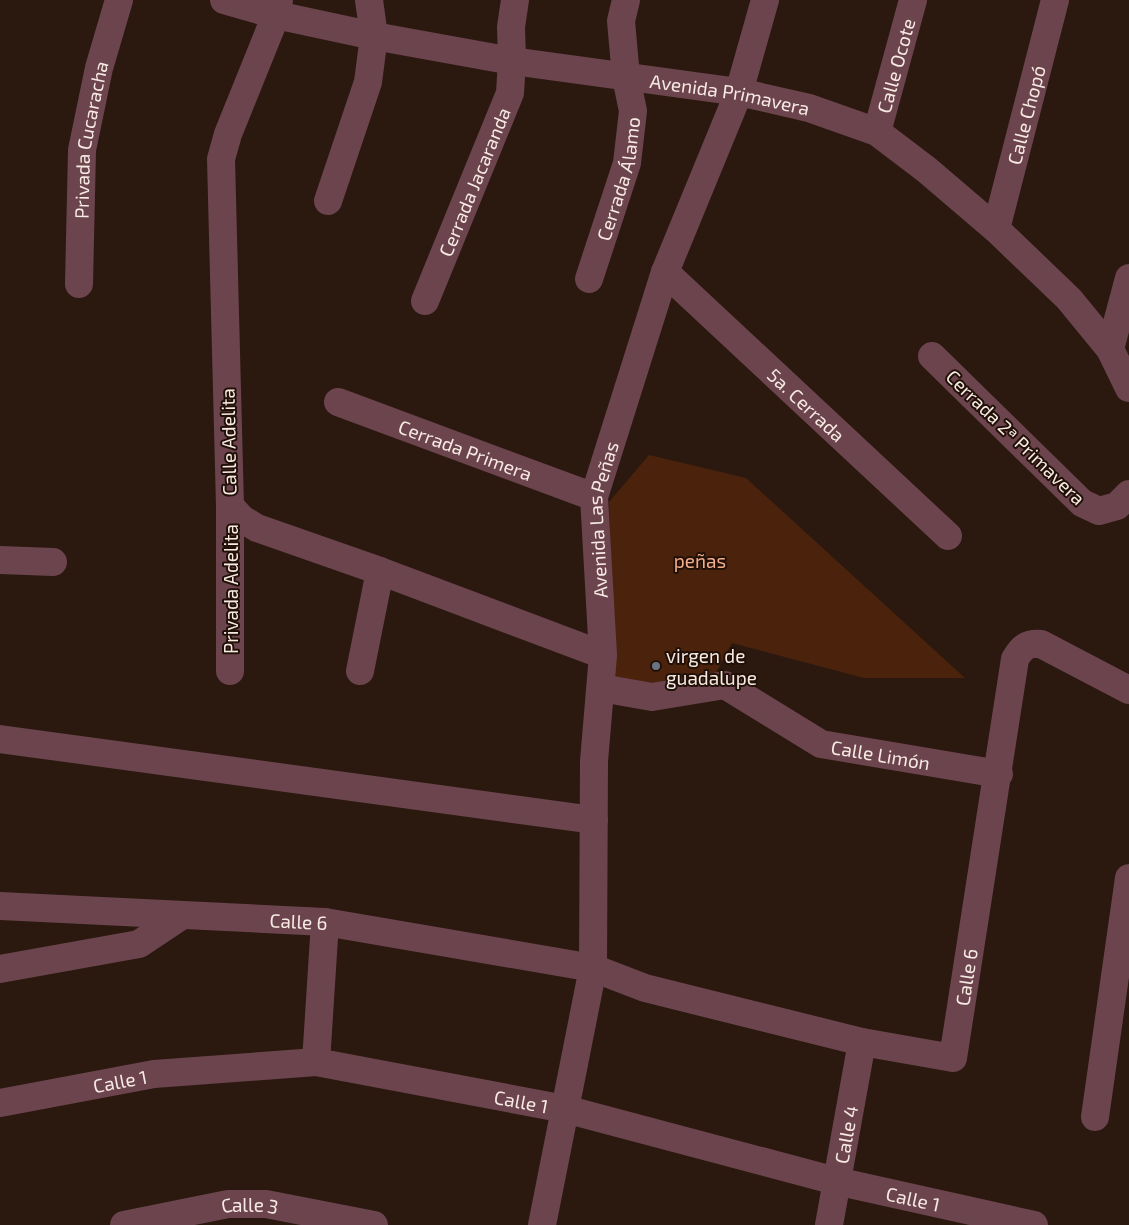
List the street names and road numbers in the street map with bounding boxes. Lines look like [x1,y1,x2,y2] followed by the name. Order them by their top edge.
[871,16,919,115] street label: Calle Ocote
[69,58,112,219] street label: Privada Cucaracha
[1002,63,1049,167] street label: Calle Chopó
[649,68,812,119] street label: Avenida Primavera
[433,104,515,260] street label: Cerrada Jacaranda
[591,115,644,243] street label: Cerrada Álamo
[763,363,850,446] street label: 5a. Cerrada
[942,365,1090,509] street label: Cerrada 2ª Primavera
[216,388,240,496] street label: Calle Adelita
[396,414,536,485] street label: Cerrada Primera
[582,438,622,599] street label: Avenida Las Peñas
[219,524,242,654] street label: Privada Adelita
[829,734,932,774] street label: Calle Limón
[269,908,328,934] street label: Calle 6
[950,947,981,1007] street label: Calle 6
[91,1064,149,1097] street label: Calle 1
[492,1084,550,1117] street label: Calle 1
[829,1104,862,1165] street label: Calle 4
[884,1181,942,1215] street label: Calle 1
[219,1192,281,1218] street label: Calle 3

